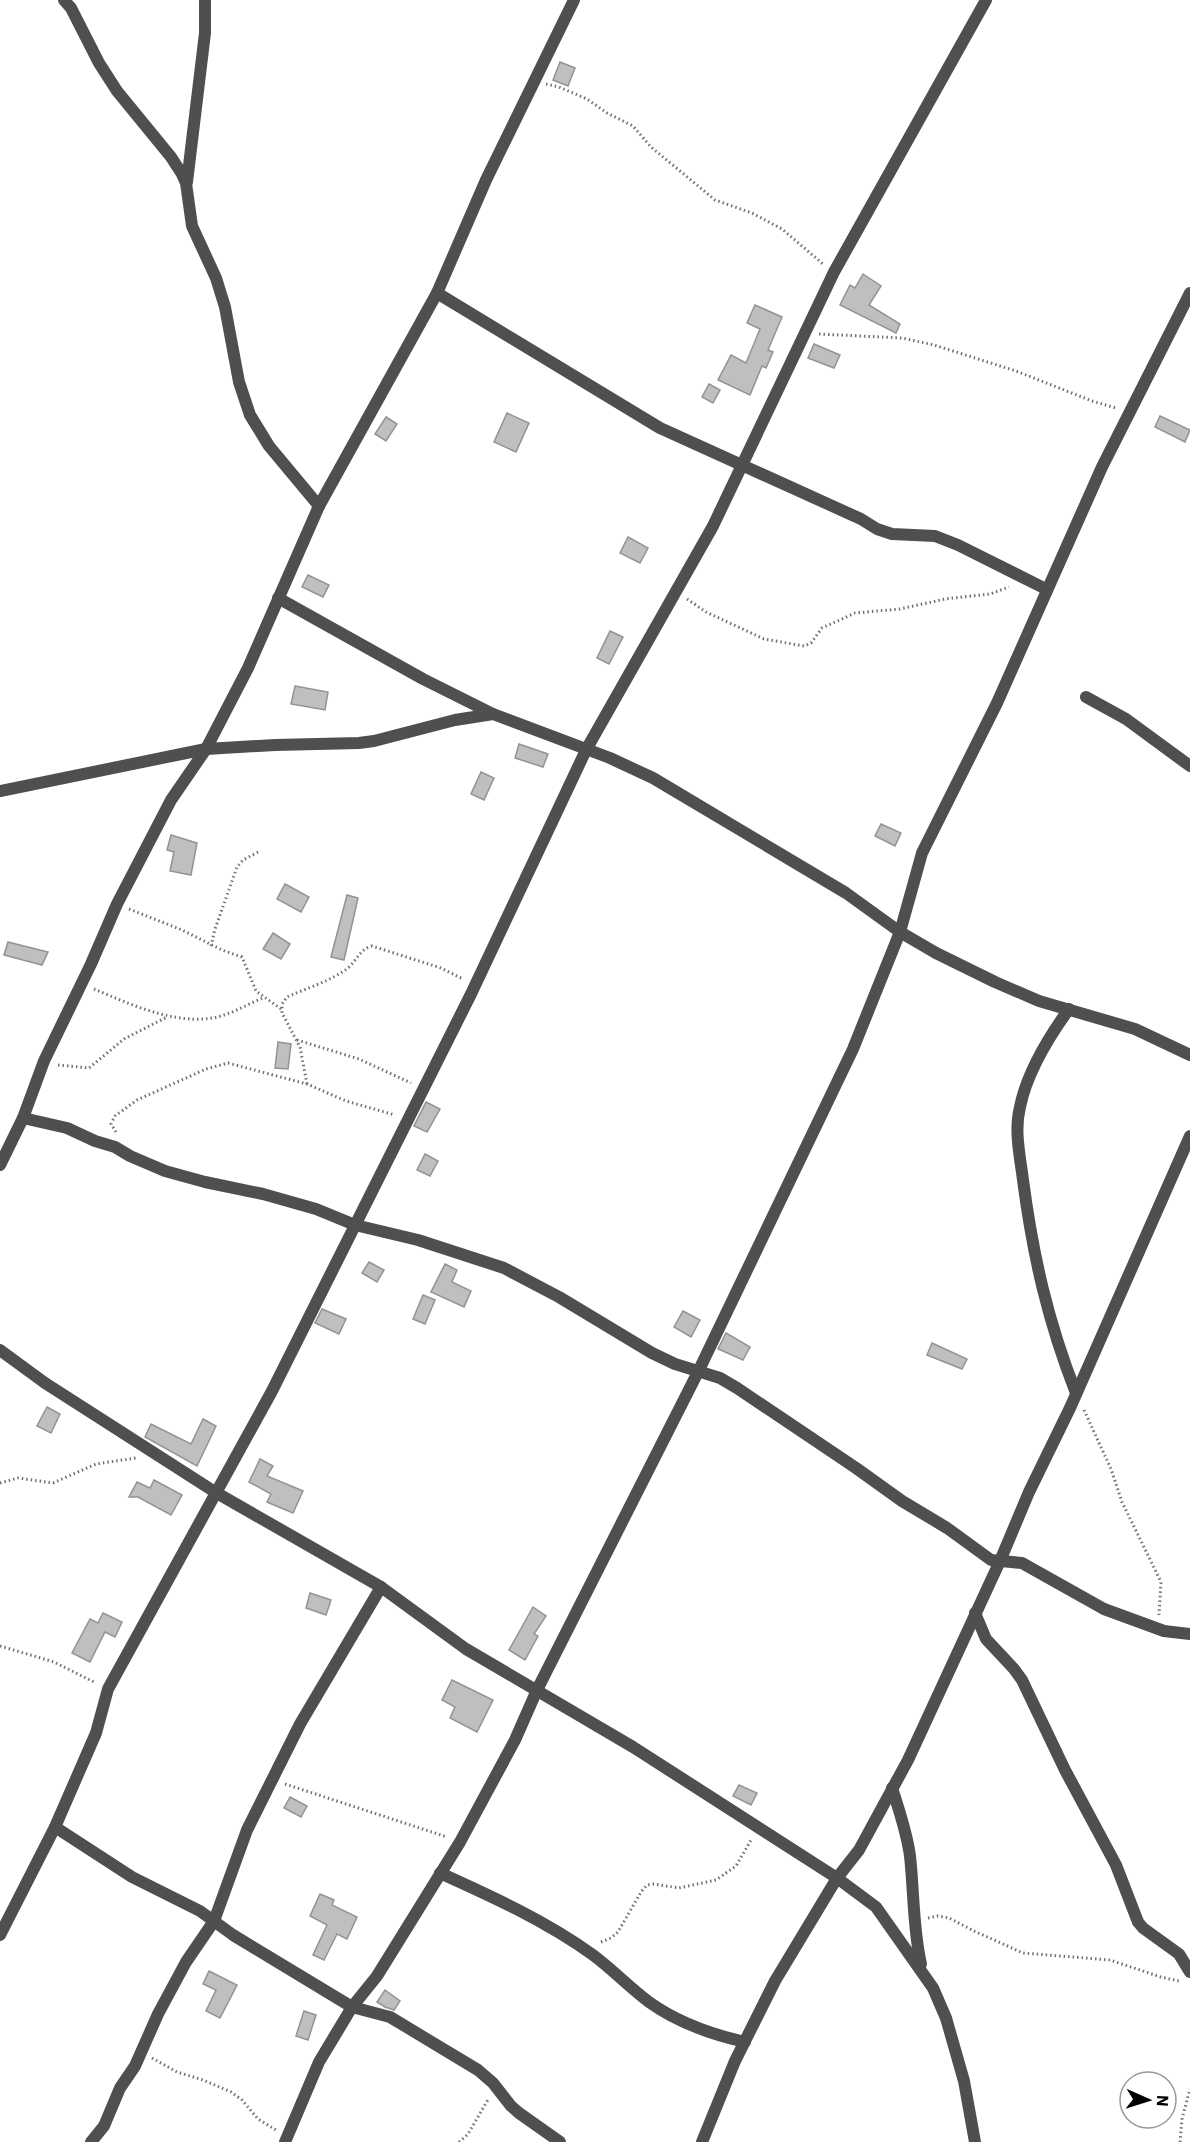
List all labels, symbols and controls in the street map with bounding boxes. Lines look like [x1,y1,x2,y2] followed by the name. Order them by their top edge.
[1118,2070,1178,2130] north arrow
[1153,2094,1173,2107] text: N

